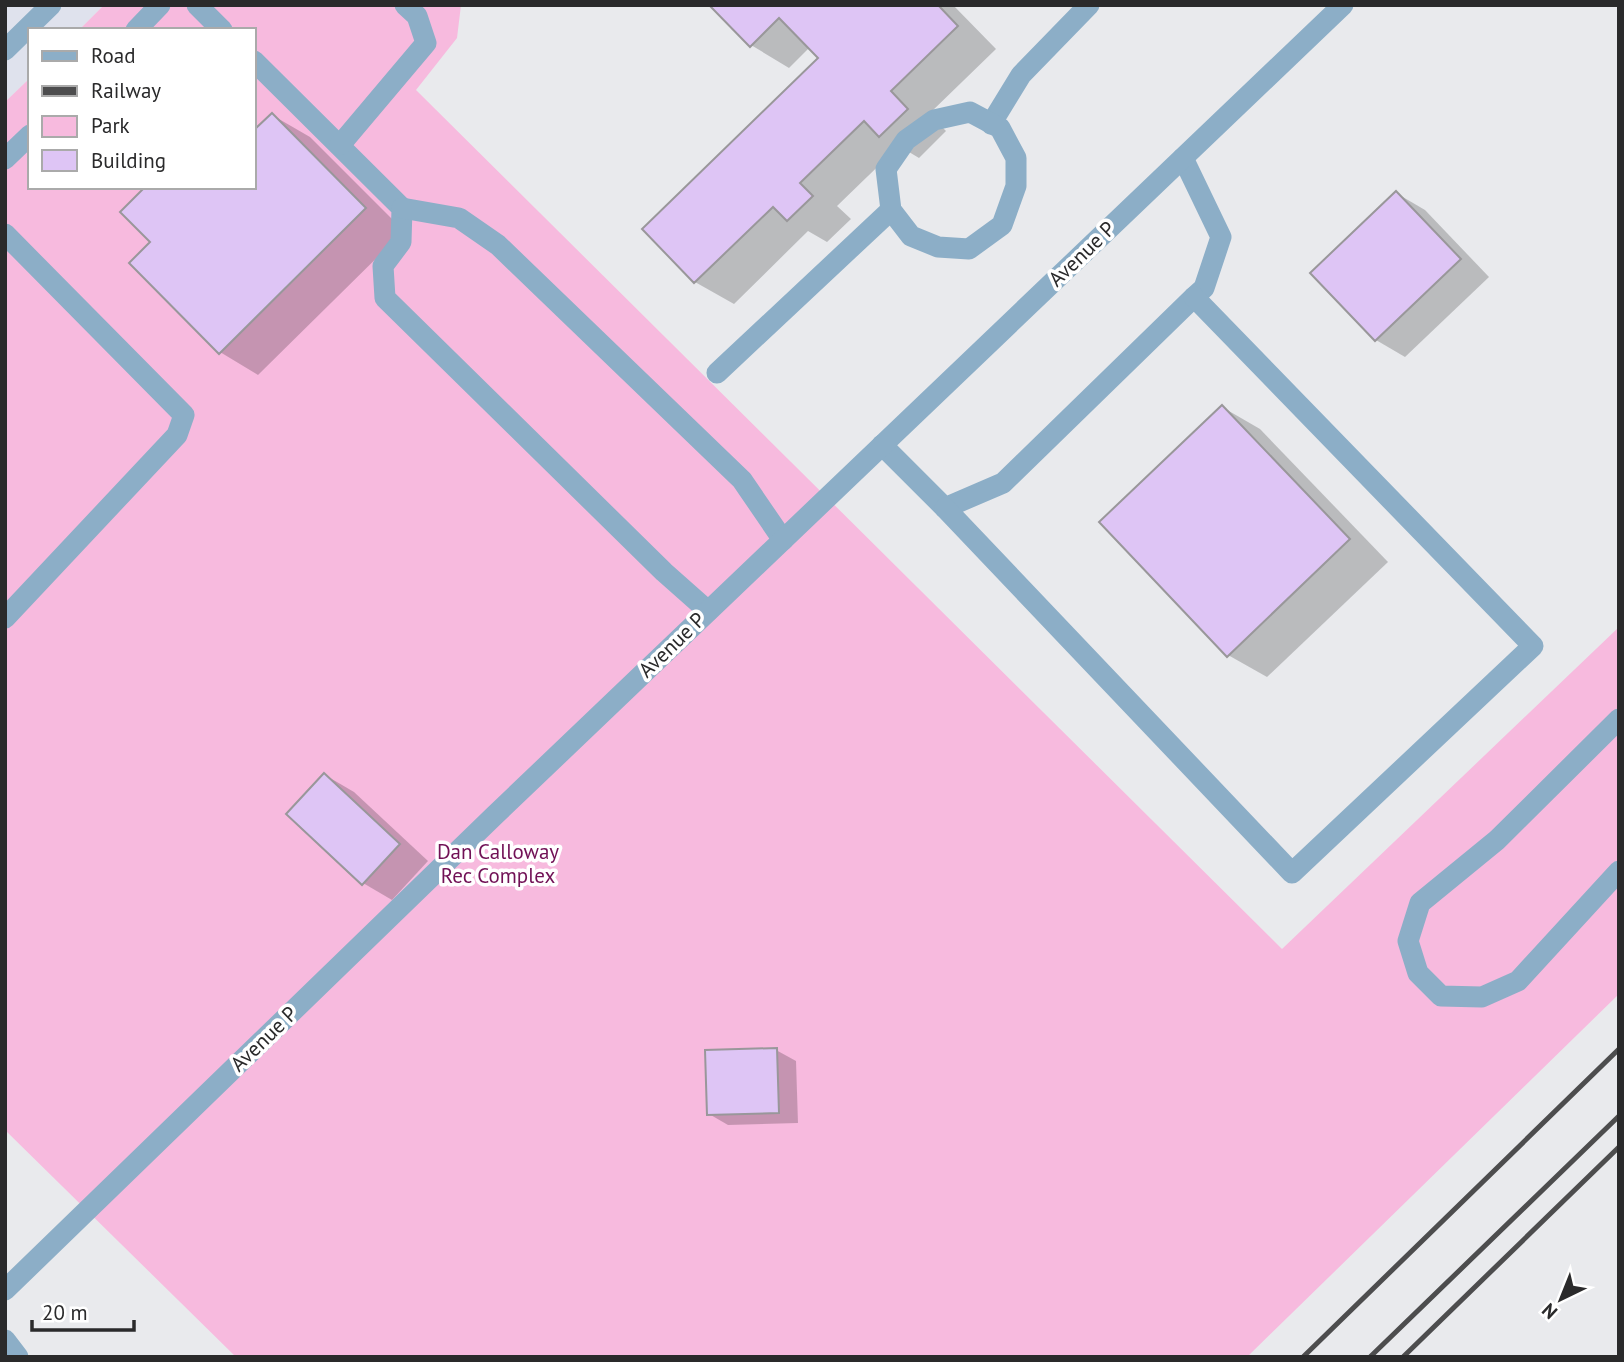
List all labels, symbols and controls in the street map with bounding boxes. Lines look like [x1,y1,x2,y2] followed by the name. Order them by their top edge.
[28,28,256,189] legend
[91,42,135,69] text: Road
[91,77,161,104] text: Railway
[91,112,130,139] text: Park
[91,147,166,174] text: Building
[1042,215,1121,292] street label: Avenue P
[632,606,711,683] street label: Avenue P
[437,838,559,889] park label: Dan Calloway Rec Complex
[224,1000,303,1077] street label: Avenue P
[1526,1264,1596,1334] north arrow
[32,1288,133,1332] scale bar
[1537,1298,1562,1324] text: N
[42,1299,88,1326] text: 20 m

